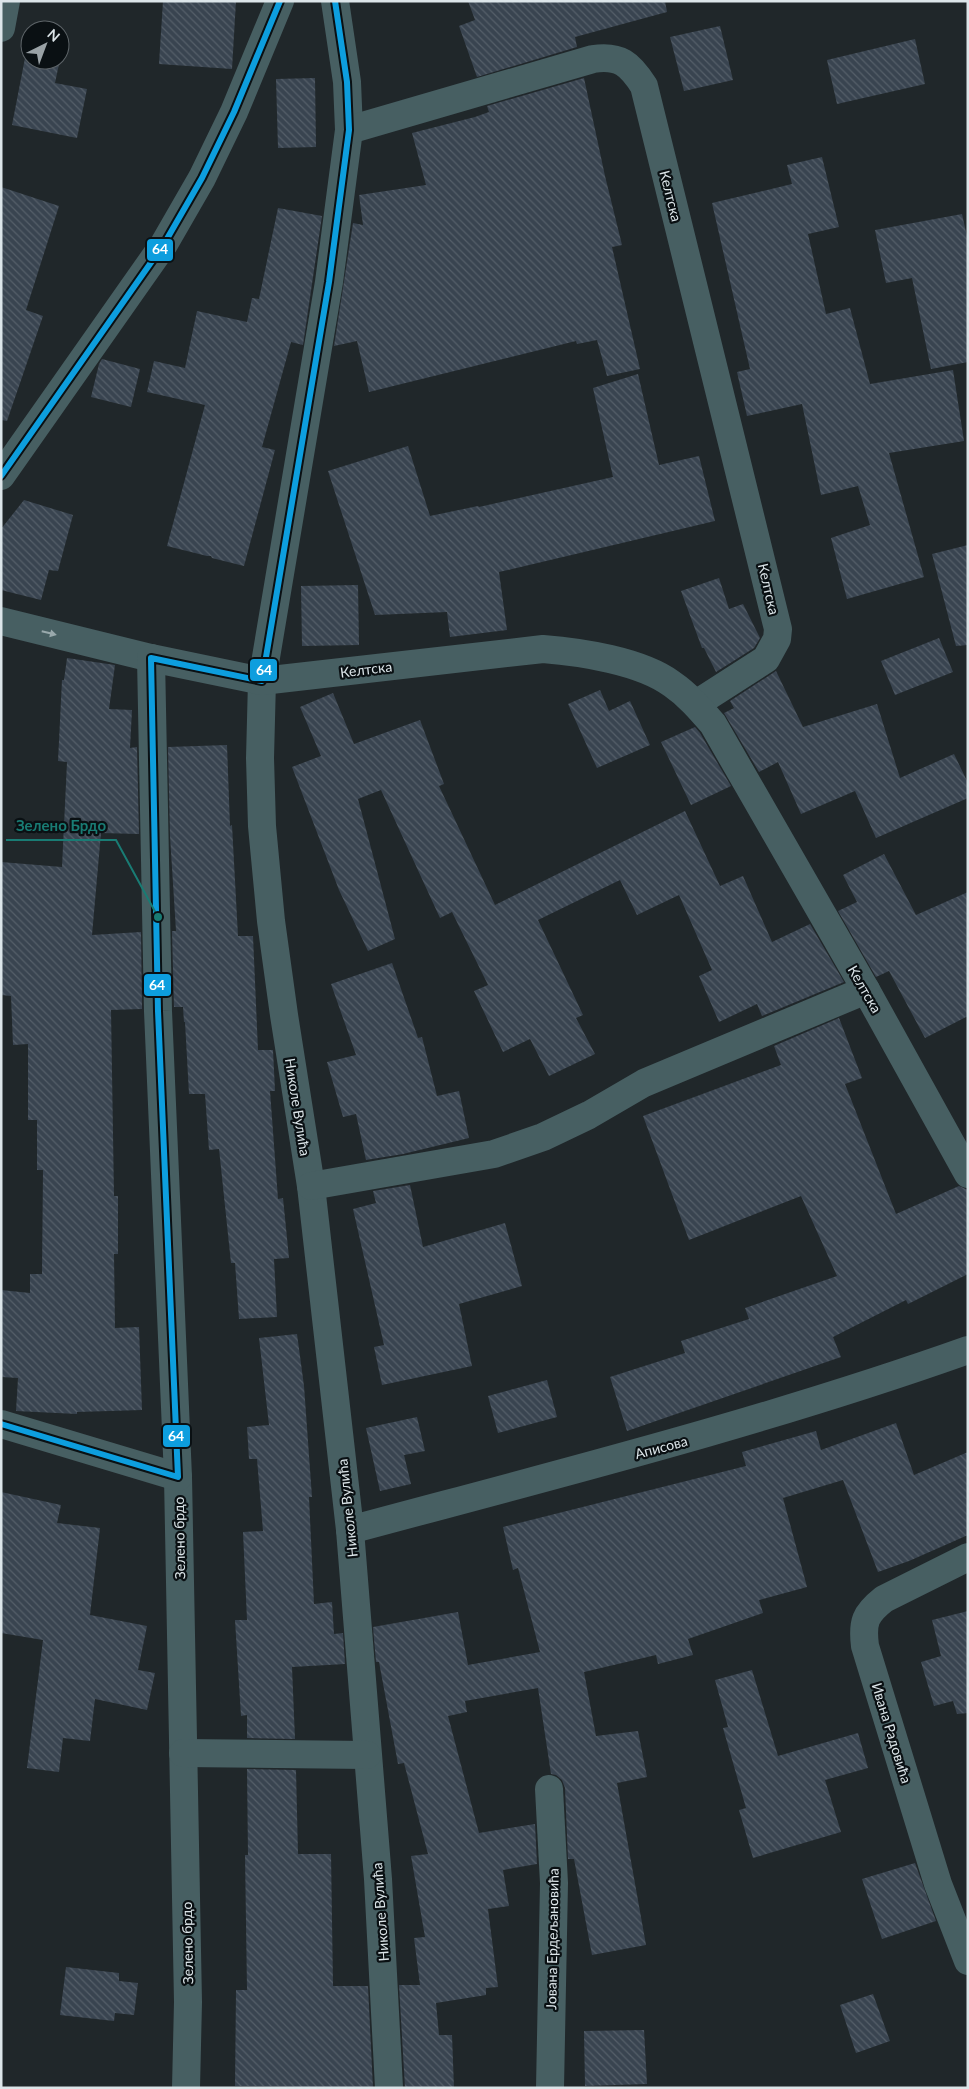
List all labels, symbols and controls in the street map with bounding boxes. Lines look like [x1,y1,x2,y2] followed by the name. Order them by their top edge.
[20,20,70,70] north arrow
[44,25,64,45] text: N
[656,169,686,223] street label: Келтска
[146,238,174,262] line badge: 64
[152,240,168,257] text: 64
[755,562,783,616] street label: Келтска
[41,629,56,637] one-way arrow
[339,657,393,681] street label: Келтска
[249,658,278,682] line badge: 64
[256,661,272,678] text: 64
[6,810,116,840] callout: Зелено Брдо
[16,816,106,834] text: Зелено Брдо
[845,962,885,1016] street label: Келтска
[143,973,172,997] line badge: 64
[149,976,165,993] text: 64
[282,1057,314,1157] street label: Николе Вулића
[162,1424,191,1448] line badge: 64
[168,1427,184,1444] text: 64
[633,1432,689,1462] street label: Аписова
[333,1458,361,1558] street label: Николе Вулића
[170,1497,188,1579] street label: Зелено брдо
[869,1681,915,1785] street label: Ивана Радовића
[368,1862,392,1962] street label: Николе Вулића
[542,1868,562,2010] street label: Јована Ердељановића
[178,1902,196,1984] street label: Зелено брдо

